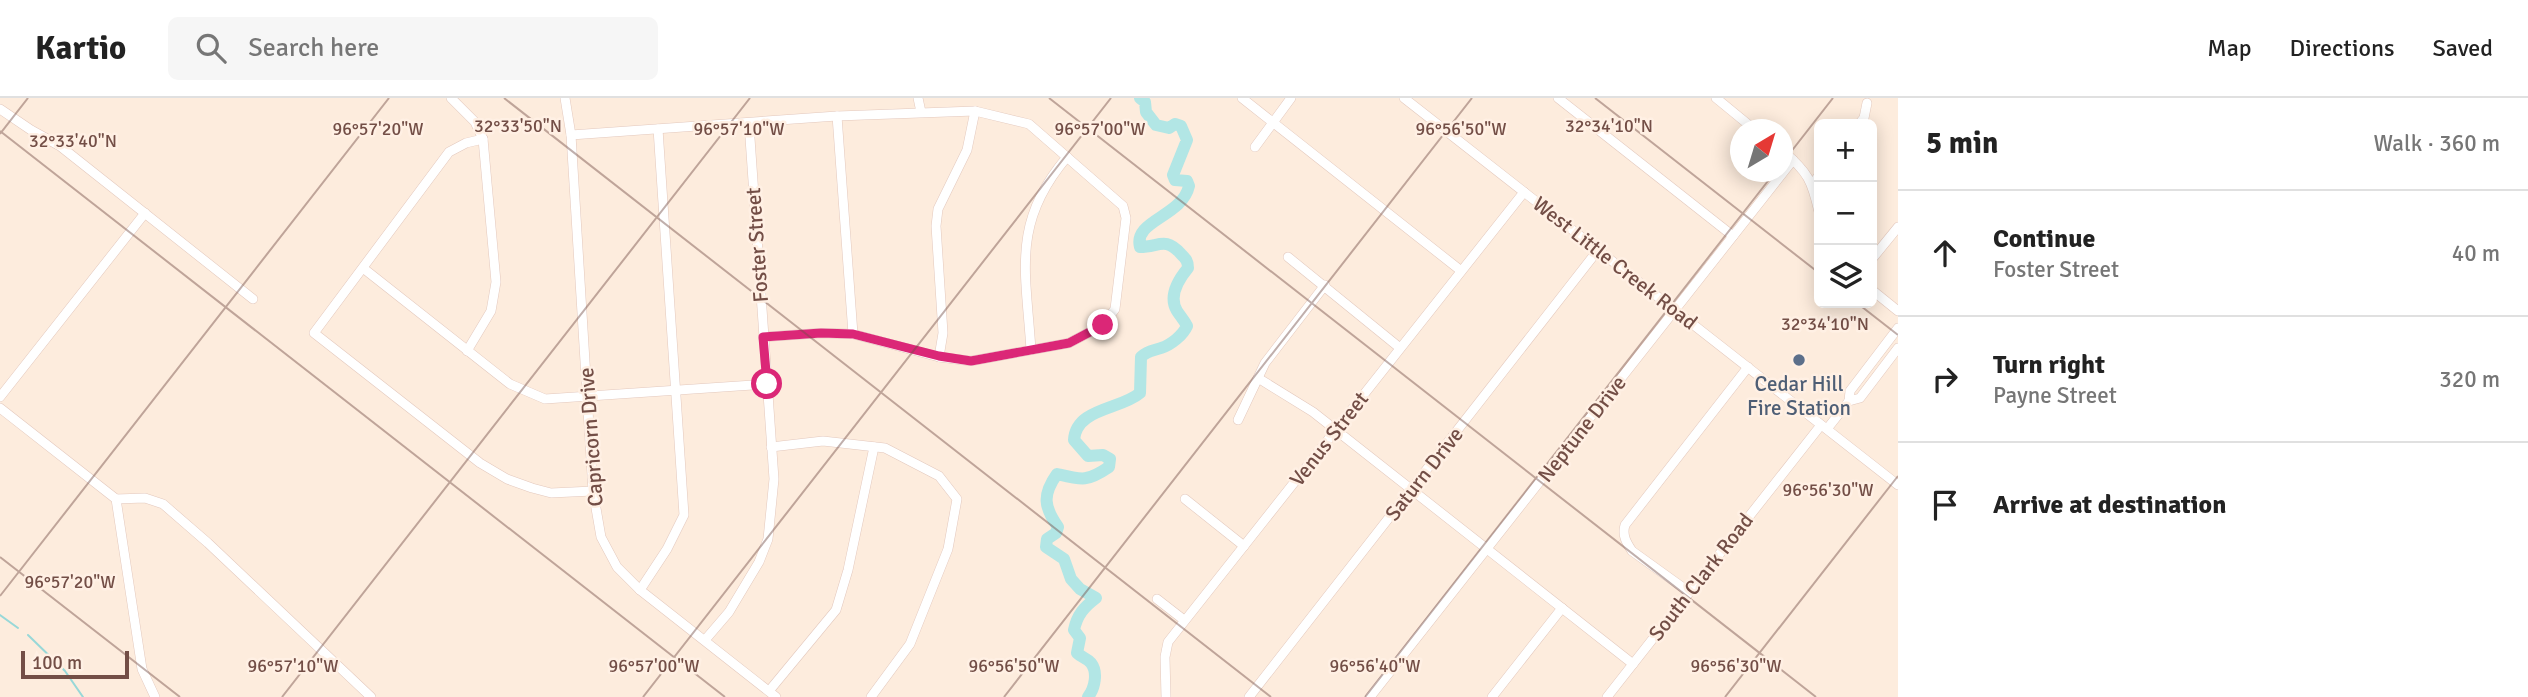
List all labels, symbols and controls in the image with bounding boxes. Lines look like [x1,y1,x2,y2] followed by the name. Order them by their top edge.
[168,17,658,80] search box
[35,28,126,69] text: Kartio
[192,29,230,67] icon: search
[248,32,379,64] text: Search here
[2207,33,2252,63] text: Map
[2290,33,2395,63] text: Directions
[2433,33,2493,63] text: Saved
[474,115,562,137] text: 32°33'50"N
[1565,115,1653,137] text: 32°34'10"N
[333,118,423,140] text: 96°57'20"W
[694,118,784,140] text: 96°57'10"W
[1055,118,1145,140] text: 96°57'00"W
[1416,118,1506,140] text: 96°56'50"W
[1730,119,1793,182] north arrow
[1814,119,1877,308] map controls
[1814,119,1877,182] button: +
[1926,125,1998,162] text: 5 min
[2374,129,2500,158] text: Walk · 360 m
[29,130,117,152] text: 32°33'40"N
[1814,182,1877,245] button: −
[740,187,774,303] street label: Foster Street
[1527,191,1703,335] street label: West Little Creek Road
[1993,223,2095,255] text: Continue
[1926,234,1964,272] icon: ahead
[2452,239,2500,268] text: 40 m
[1814,245,1877,308] button: layers
[1993,255,2119,284] text: Foster Street
[1087,309,1118,340] route end
[1781,313,1869,335] text: 32°34'10"N
[1993,349,2105,381] text: Turn right
[1791,352,1807,368] marker: Cedar Hill Fire Station
[1926,360,1964,398] icon: right
[2439,365,2500,394] text: 320 m
[573,366,609,508] street label: Capricorn Drive
[751,368,782,399] route start
[1532,370,1632,488] street label: Neptune Drive
[1747,371,1851,421] place label: Cedar Hill Fire Station
[1993,381,2117,410] text: Payne Street
[1284,386,1374,492] street label: Venus Street
[1379,422,1469,526] street label: Saturn Drive
[1783,479,1873,501] text: 96°56'30"W
[1926,486,1964,524] icon: arrive
[1993,489,2226,521] text: Arrive at destination
[1643,508,1759,646] street label: South Clark Road
[25,571,115,593] text: 96°57'20"W
[21,648,130,680] scale bar
[32,651,82,675] text: 100 m
[248,655,338,677] text: 96°57'10"W
[609,655,699,677] text: 96°57'00"W
[969,655,1059,677] text: 96°56'50"W
[1330,655,1420,677] text: 96°56'40"W
[1691,655,1781,677] text: 96°56'30"W

